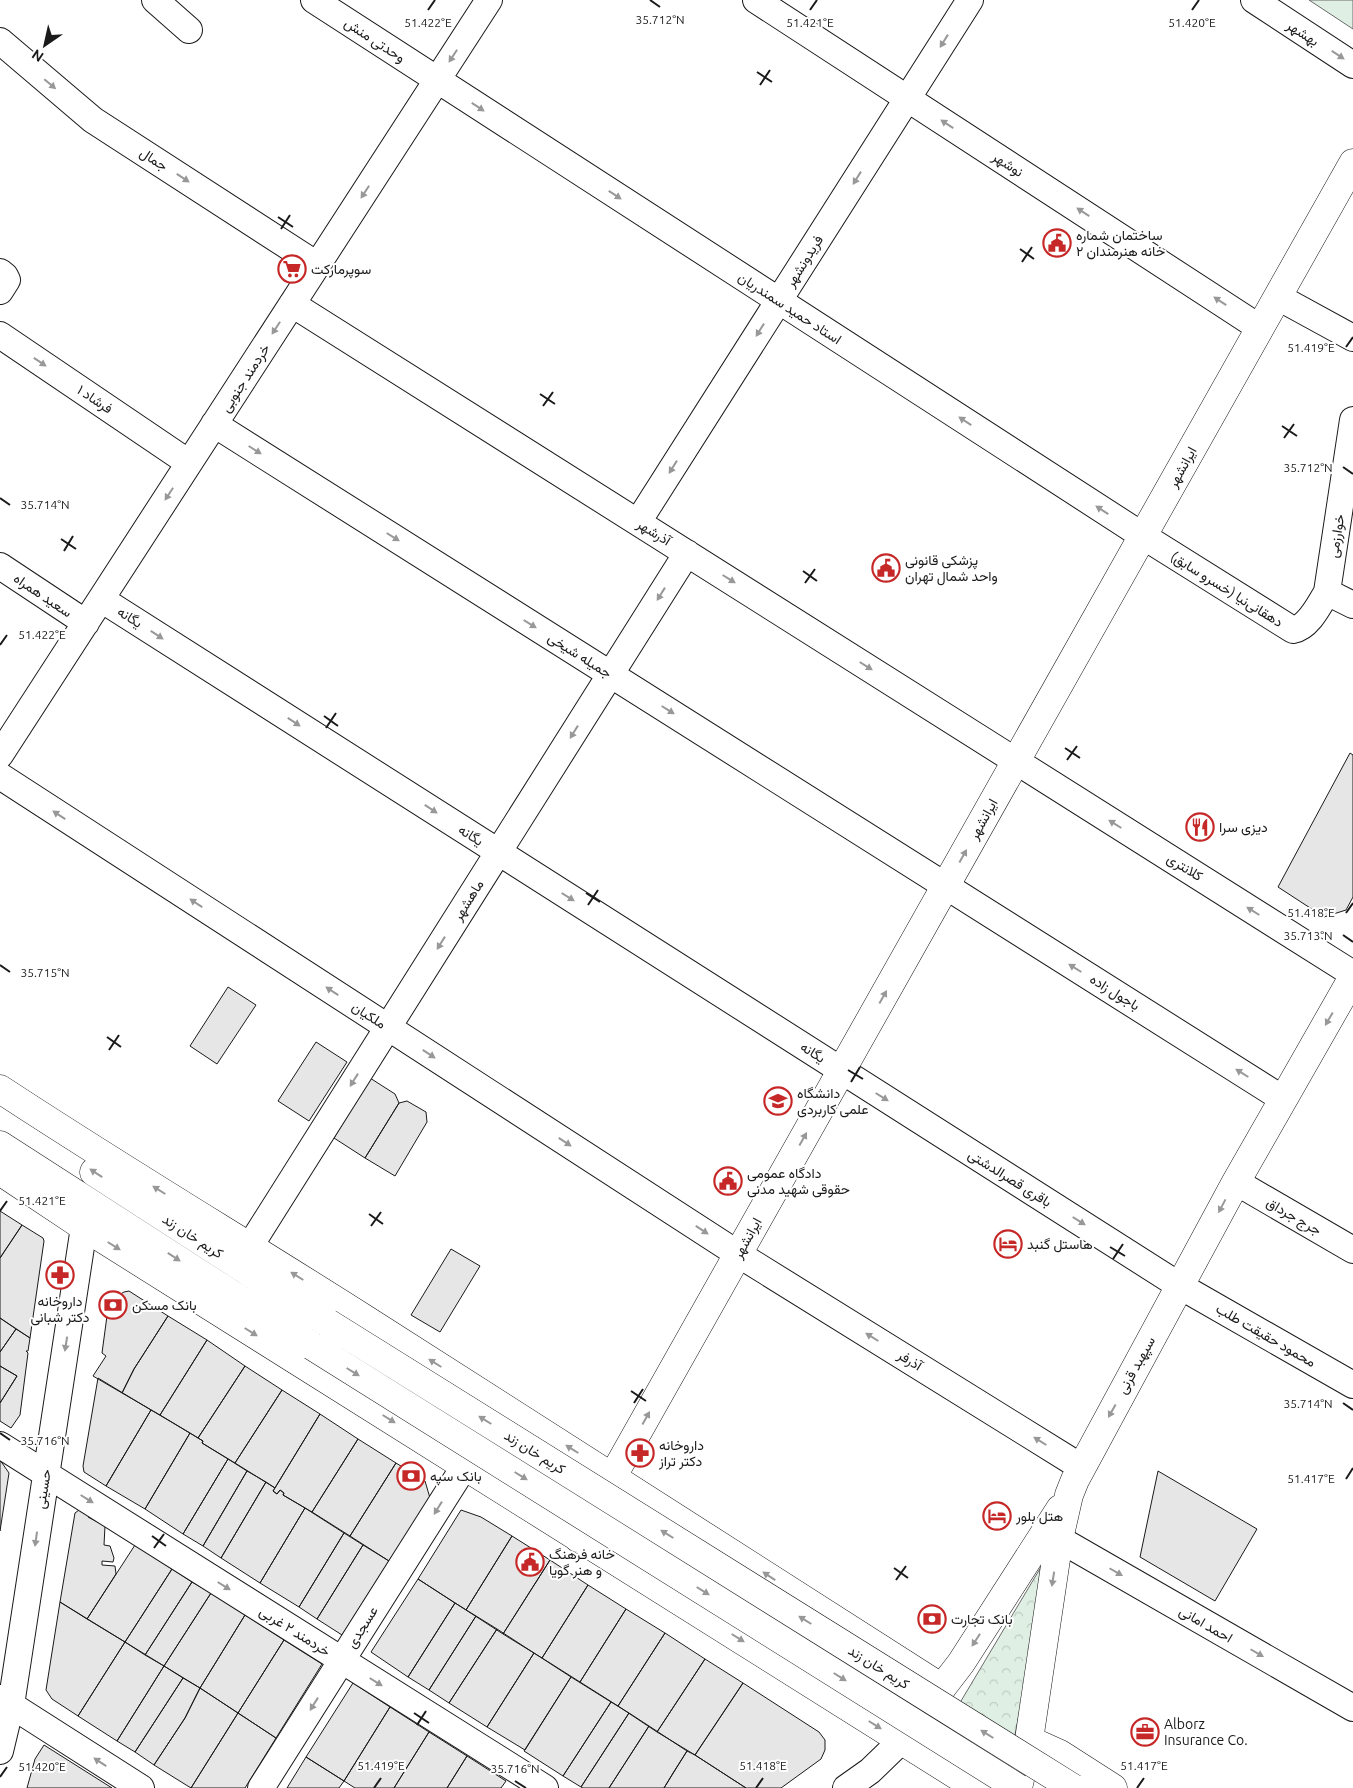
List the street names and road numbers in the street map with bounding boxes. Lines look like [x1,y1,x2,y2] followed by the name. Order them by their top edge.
[341,14,408,66] street label: وحدتی منش
[1282,16,1322,50] street label: بهشهر
[136,144,171,176] street label: جمال
[988,148,1026,181] street label: نوشهر
[781,232,827,291] street label: فریدونشهر
[735,269,845,348] street label: استاد حمید سمندریان
[217,341,274,416] street label: خردمند جنوبی
[74,381,116,417] street label: فرشاد ۱
[1164,444,1201,491] street label: ایرانشهر
[1325,513,1348,559] street label: خوارزمی
[633,515,675,550] street label: آذرشهر
[1167,548,1286,631] street label: دهقانی‌نیا (خسرو سابق)
[10,570,75,621] street label: سعید همراه
[115,603,145,631] street label: یگانه
[545,629,615,682] street label: جمیله شیخی
[965,796,1002,843] street label: ایرانشهر
[456,821,486,849] street label: یگانه
[1164,850,1206,885] street label: کلانتری
[449,877,488,925] street label: ماهشهر
[1086,970,1143,1015] street label: باجول زاده
[348,998,389,1033] street label: ملکیان
[798,1038,828,1066] street label: یگانه
[965,1146,1055,1211] street label: باقری قصرالدشتی
[1262,1194,1324,1241] street label: جرج جرداق
[159,1210,226,1262] street label: کریم خان زند
[729,1215,766,1262] street label: ایرانشهر
[1213,1300,1319,1371] street label: محمود حقیقت طلب
[1114,1333,1160,1398] street label: سپهبد قرنی
[894,1346,927,1375] street label: آذرفر
[501,1427,569,1478] street label: کریم خان زند
[32,1468,55,1510] street label: حسینی
[1176,1602,1235,1646] street label: احمد امانی
[256,1603,333,1660] street label: خردمند ۲ غربی
[343,1603,382,1651] street label: عسجدی
[845,1642,913,1693] street label: کریم خان زند

